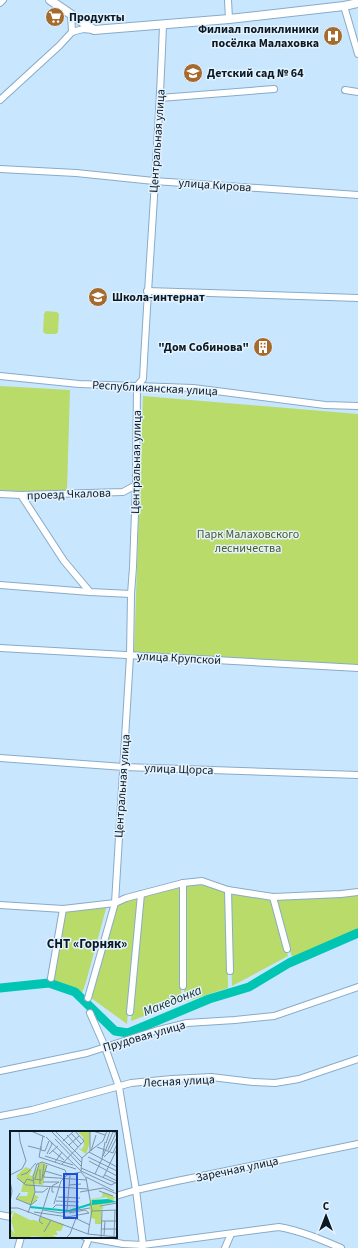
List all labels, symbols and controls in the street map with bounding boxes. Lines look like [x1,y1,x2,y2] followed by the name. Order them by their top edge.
[44,6,66,28] supermarket icon: Продукты
[69,9,125,26] place label: Продукты
[198,21,319,52] place label: Филиал поликлиники посёлка Малаховка
[322,25,344,47] hospital icon: Филиал поликлиники посёлка Малаховка
[182,62,204,84] school or university icon: Детский сад № 64
[207,65,304,82] place label: Детский сад № 64
[145,89,170,193] street label: Центральная улица
[178,174,252,197] street label: улица Кирова
[87,286,109,308] school or university icon: Школа-интернат
[112,289,205,306] place label: Школа-интернат
[252,336,274,358] building icon: "Дом Собинова"
[158,339,249,356] place label: "Дом Собинова"
[92,377,218,400] street label: Республиканская улица
[127,410,146,514] street label: Центральная улица
[27,485,111,504] street label: проезд Чкалова
[197,526,299,557] park label: Парк Малаховского лесничества
[137,648,221,669] street label: улица Крупской
[110,734,135,838] street label: Центральная улица
[144,760,214,779] street label: улица Щорса
[47,935,127,953] district label: СНТ «Горняк»
[140,981,204,1021] water label: Македонка
[101,1017,187,1056] street label: Прудовая улица
[143,1071,215,1092] street label: Лесная улица
[10,1131,117,1238] inset map
[194,1152,280,1187] street label: Заречная улица
[306,1196,346,1236] north arrow
[323,1199,330,1214] text: С

